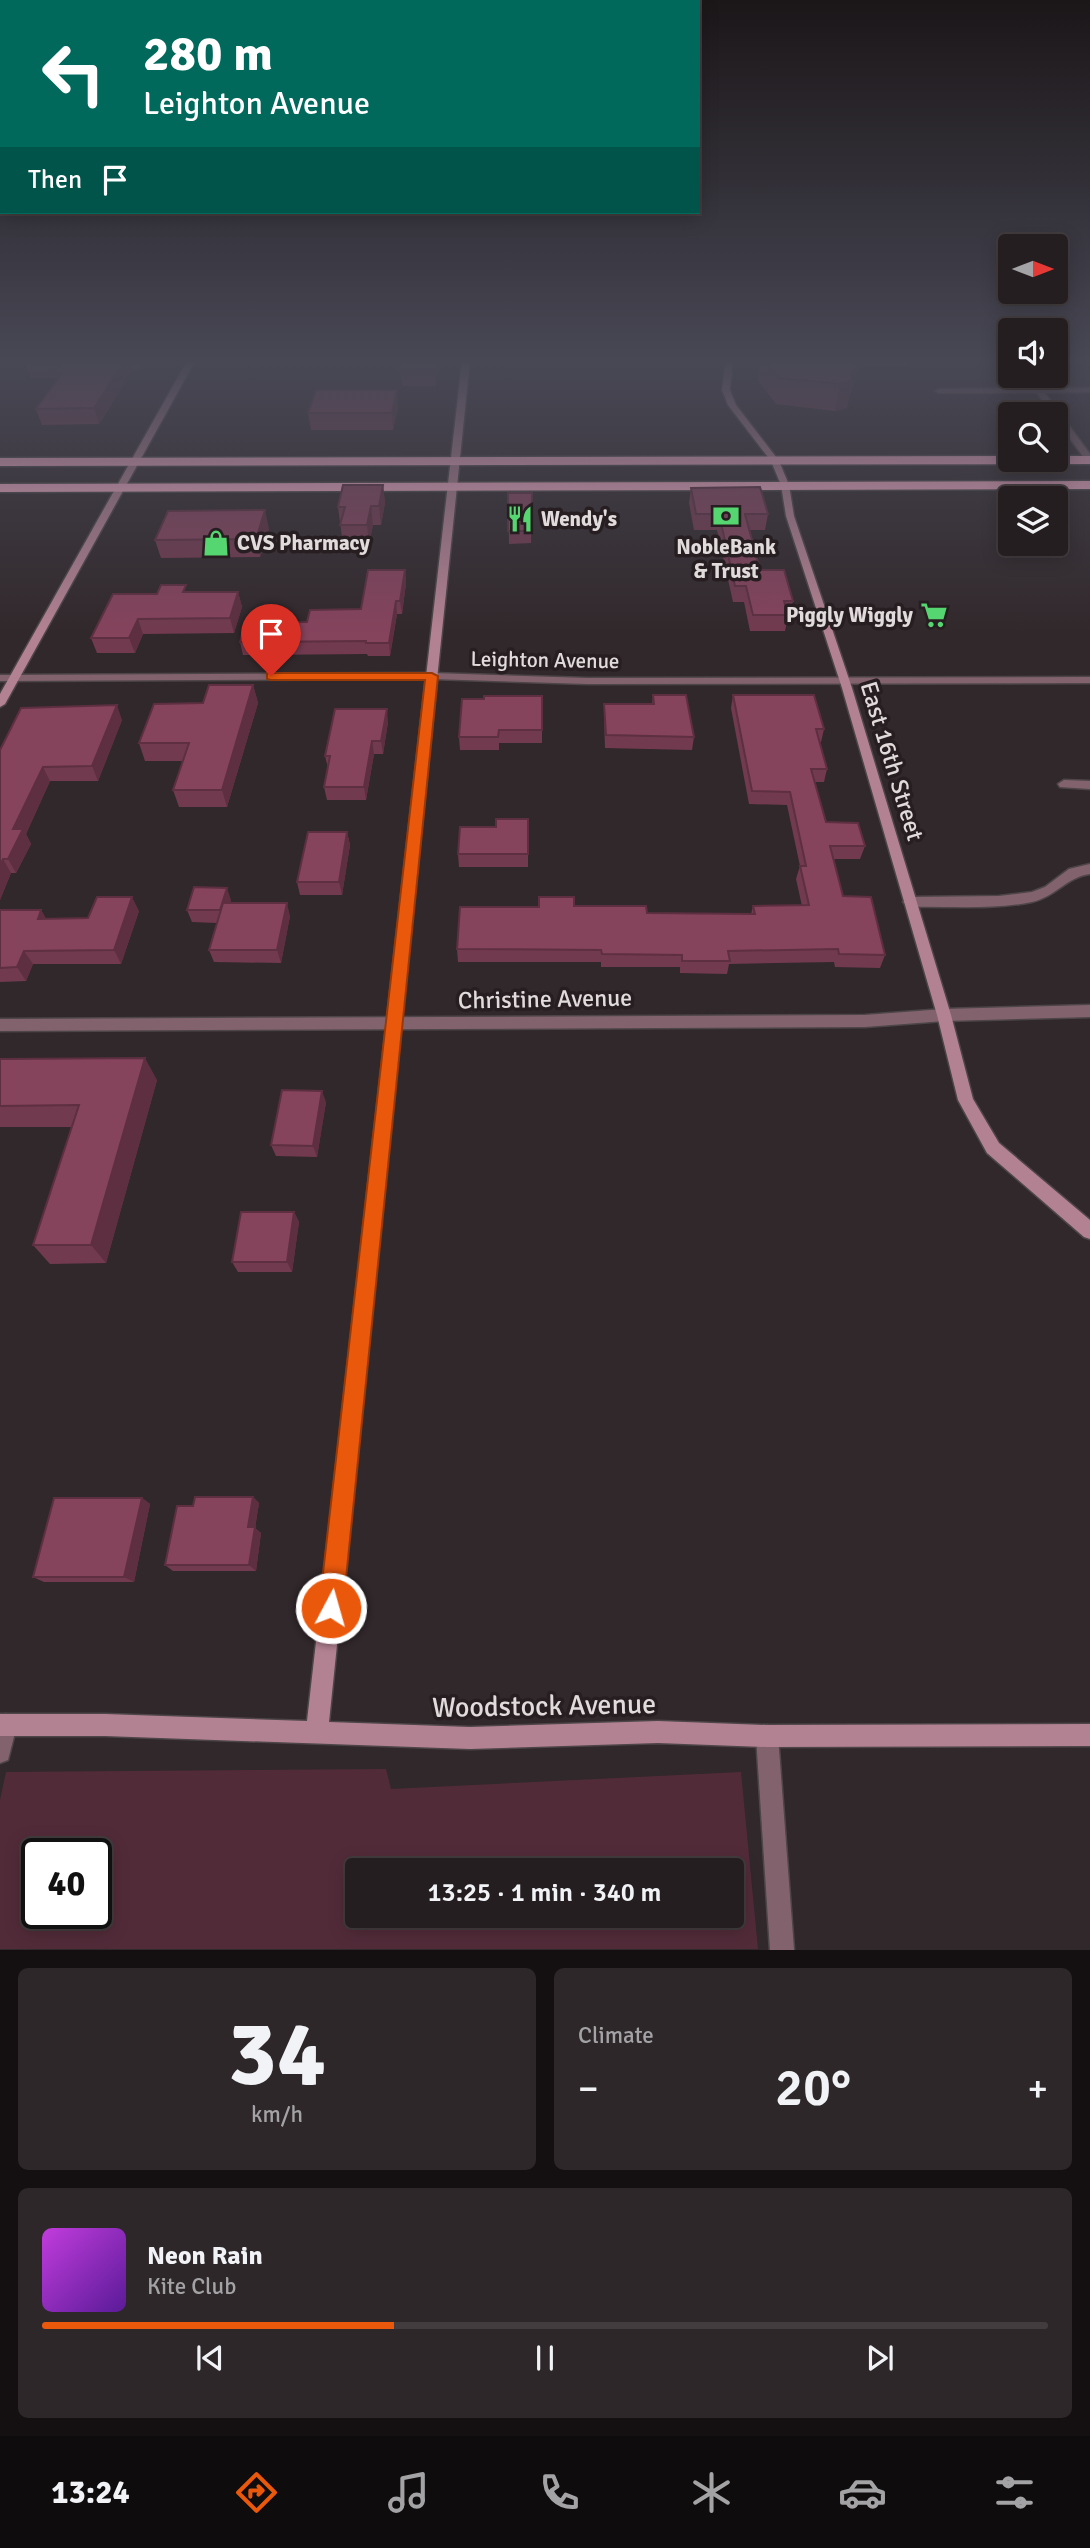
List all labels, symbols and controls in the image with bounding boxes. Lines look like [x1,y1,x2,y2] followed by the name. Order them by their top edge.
[143,24,273,84] text: 280 m
[28,28,119,119] icon: left
[143,84,370,123] text: Leighton Avenue
[96,161,134,199] icon: arrive
[28,164,82,196] text: Then
[998,234,1068,304] north arrow
[998,234,1068,556] map controls
[998,318,1068,388] button: sound
[998,402,1068,472] button: search
[998,486,1068,556] button: layers
[711,501,741,531] bank icon: NobleBank & Trust
[505,504,535,534] restaurant icon: Wendy's
[541,506,617,532] place label: Wendy's
[201,528,231,558] shop icon: CVS Pharmacy
[237,530,371,556] place label: CVS Pharmacy
[676,534,776,584] place label: NobleBank & Trust
[919,600,949,630] supermarket icon: Piggly Wiggly
[786,602,914,628] place label: Piggly Wiggly
[241,604,301,676] pin
[252,615,290,653] icon: arrive
[470,646,620,674] street label: Leighton Avenue
[854,678,930,844] street label: East 16th Street
[458,982,632,1016] street label: Christine Avenue
[294,1571,368,1645] position arrow
[432,1687,656,1725] street label: Woodstock Avenue
[21,1838,112,1929] speed limit sign: 40
[428,1877,661,1909] text: 13:25 · 1 min · 340 m
[228,1998,326,2111] text: 34
[578,2021,654,2050] text: Climate
[775,2056,851,2120] text: 20°
[578,2065,599,2112] text: −
[1027,2065,1048,2112] text: +
[251,2100,303,2129] text: km/h
[147,2240,263,2272] text: Neon Rain
[147,2272,236,2301] text: Kite Club
[191,2339,229,2377] icon: previous
[526,2339,564,2377] icon: pause
[861,2339,899,2377] icon: next
[232,2468,281,2517] icon: directions
[384,2468,433,2517] icon: music
[535,2468,584,2517] icon: phone
[687,2468,736,2517] icon: climate
[838,2468,887,2517] icon: car
[990,2468,1039,2517] icon: filters
[51,2473,130,2512] text: 13:24

